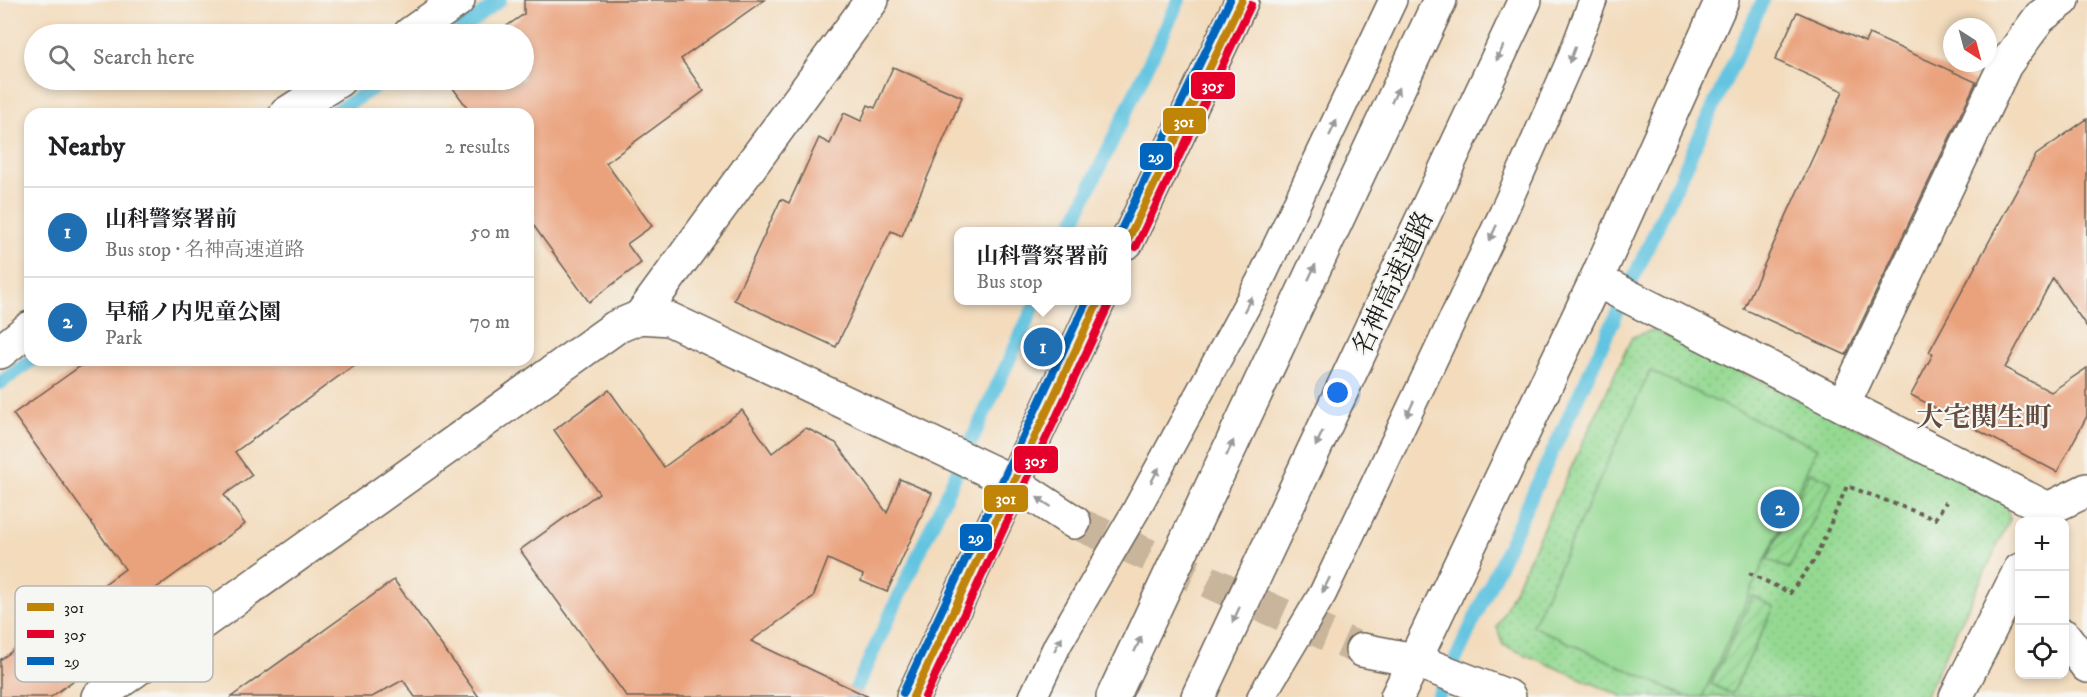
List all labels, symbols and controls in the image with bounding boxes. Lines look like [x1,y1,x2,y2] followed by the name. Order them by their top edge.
[1943,18,1997,72] north arrow
[24,24,534,90] search box
[45,41,78,74] icon: search
[93,44,195,71] text: Search here
[1495,44,1504,61] one-way arrow
[1567,46,1577,64] one-way arrow
[1190,71,1236,100] line badge: 305
[1202,76,1224,96] text: 305
[1391,87,1400,104] one-way arrow
[1162,107,1207,135] line badge: 301
[1174,112,1194,132] text: 301
[1327,119,1337,137] one-way arrow
[48,131,125,164] text: Nearby
[445,135,510,160] text: 2 results
[1139,142,1173,171] line badge: 29
[1148,147,1164,167] text: 29
[105,206,237,233] text: 山科警察署前
[1345,206,1441,361] street label: 名神高速道路
[64,220,71,245] text: 1
[470,220,510,245] text: 50 m
[1489,224,1498,241] one-way arrow
[954,227,1131,305] popup
[105,238,305,263] text: Bus stop · 名神高速道路
[976,243,1109,270] text: 山科警察署前
[1308,263,1317,280] one-way arrow
[976,270,1043,295] text: Bus stop
[1243,295,1253,312] one-way arrow
[105,299,281,326] text: 早稲ノ内児童公園
[63,310,72,335] text: 2
[469,310,510,335] text: 70 m
[1024,324,1062,370] pin: 1
[105,326,142,351] text: Park
[1323,378,1352,407] your location
[1405,401,1414,418] one-way arrow
[1917,401,2052,435] district label: 大宅関生町
[1314,430,1324,448] one-way arrow
[1225,440,1234,457] one-way arrow
[1013,445,1059,474] line badge: 305
[1025,451,1047,471] text: 305
[1150,466,1160,483] one-way arrow
[983,484,1029,513] line badge: 301
[1760,486,1800,532] pin: 2
[996,489,1016,509] text: 301
[1036,496,1052,508] one-way arrow
[2015,517,2069,679] map controls
[2015,517,2069,571] button: +
[959,523,993,552] line badge: 29
[968,528,984,548] text: 29
[2015,571,2069,625] button: −
[1322,577,1331,594] one-way arrow
[15,586,213,682] legend
[64,598,85,618] text: 301
[1232,607,1241,624] one-way arrow
[64,625,87,645] text: 305
[2015,625,2069,679] button: locate
[1053,636,1063,653] one-way arrow
[1133,636,1142,653] one-way arrow
[64,652,80,672] text: 29

